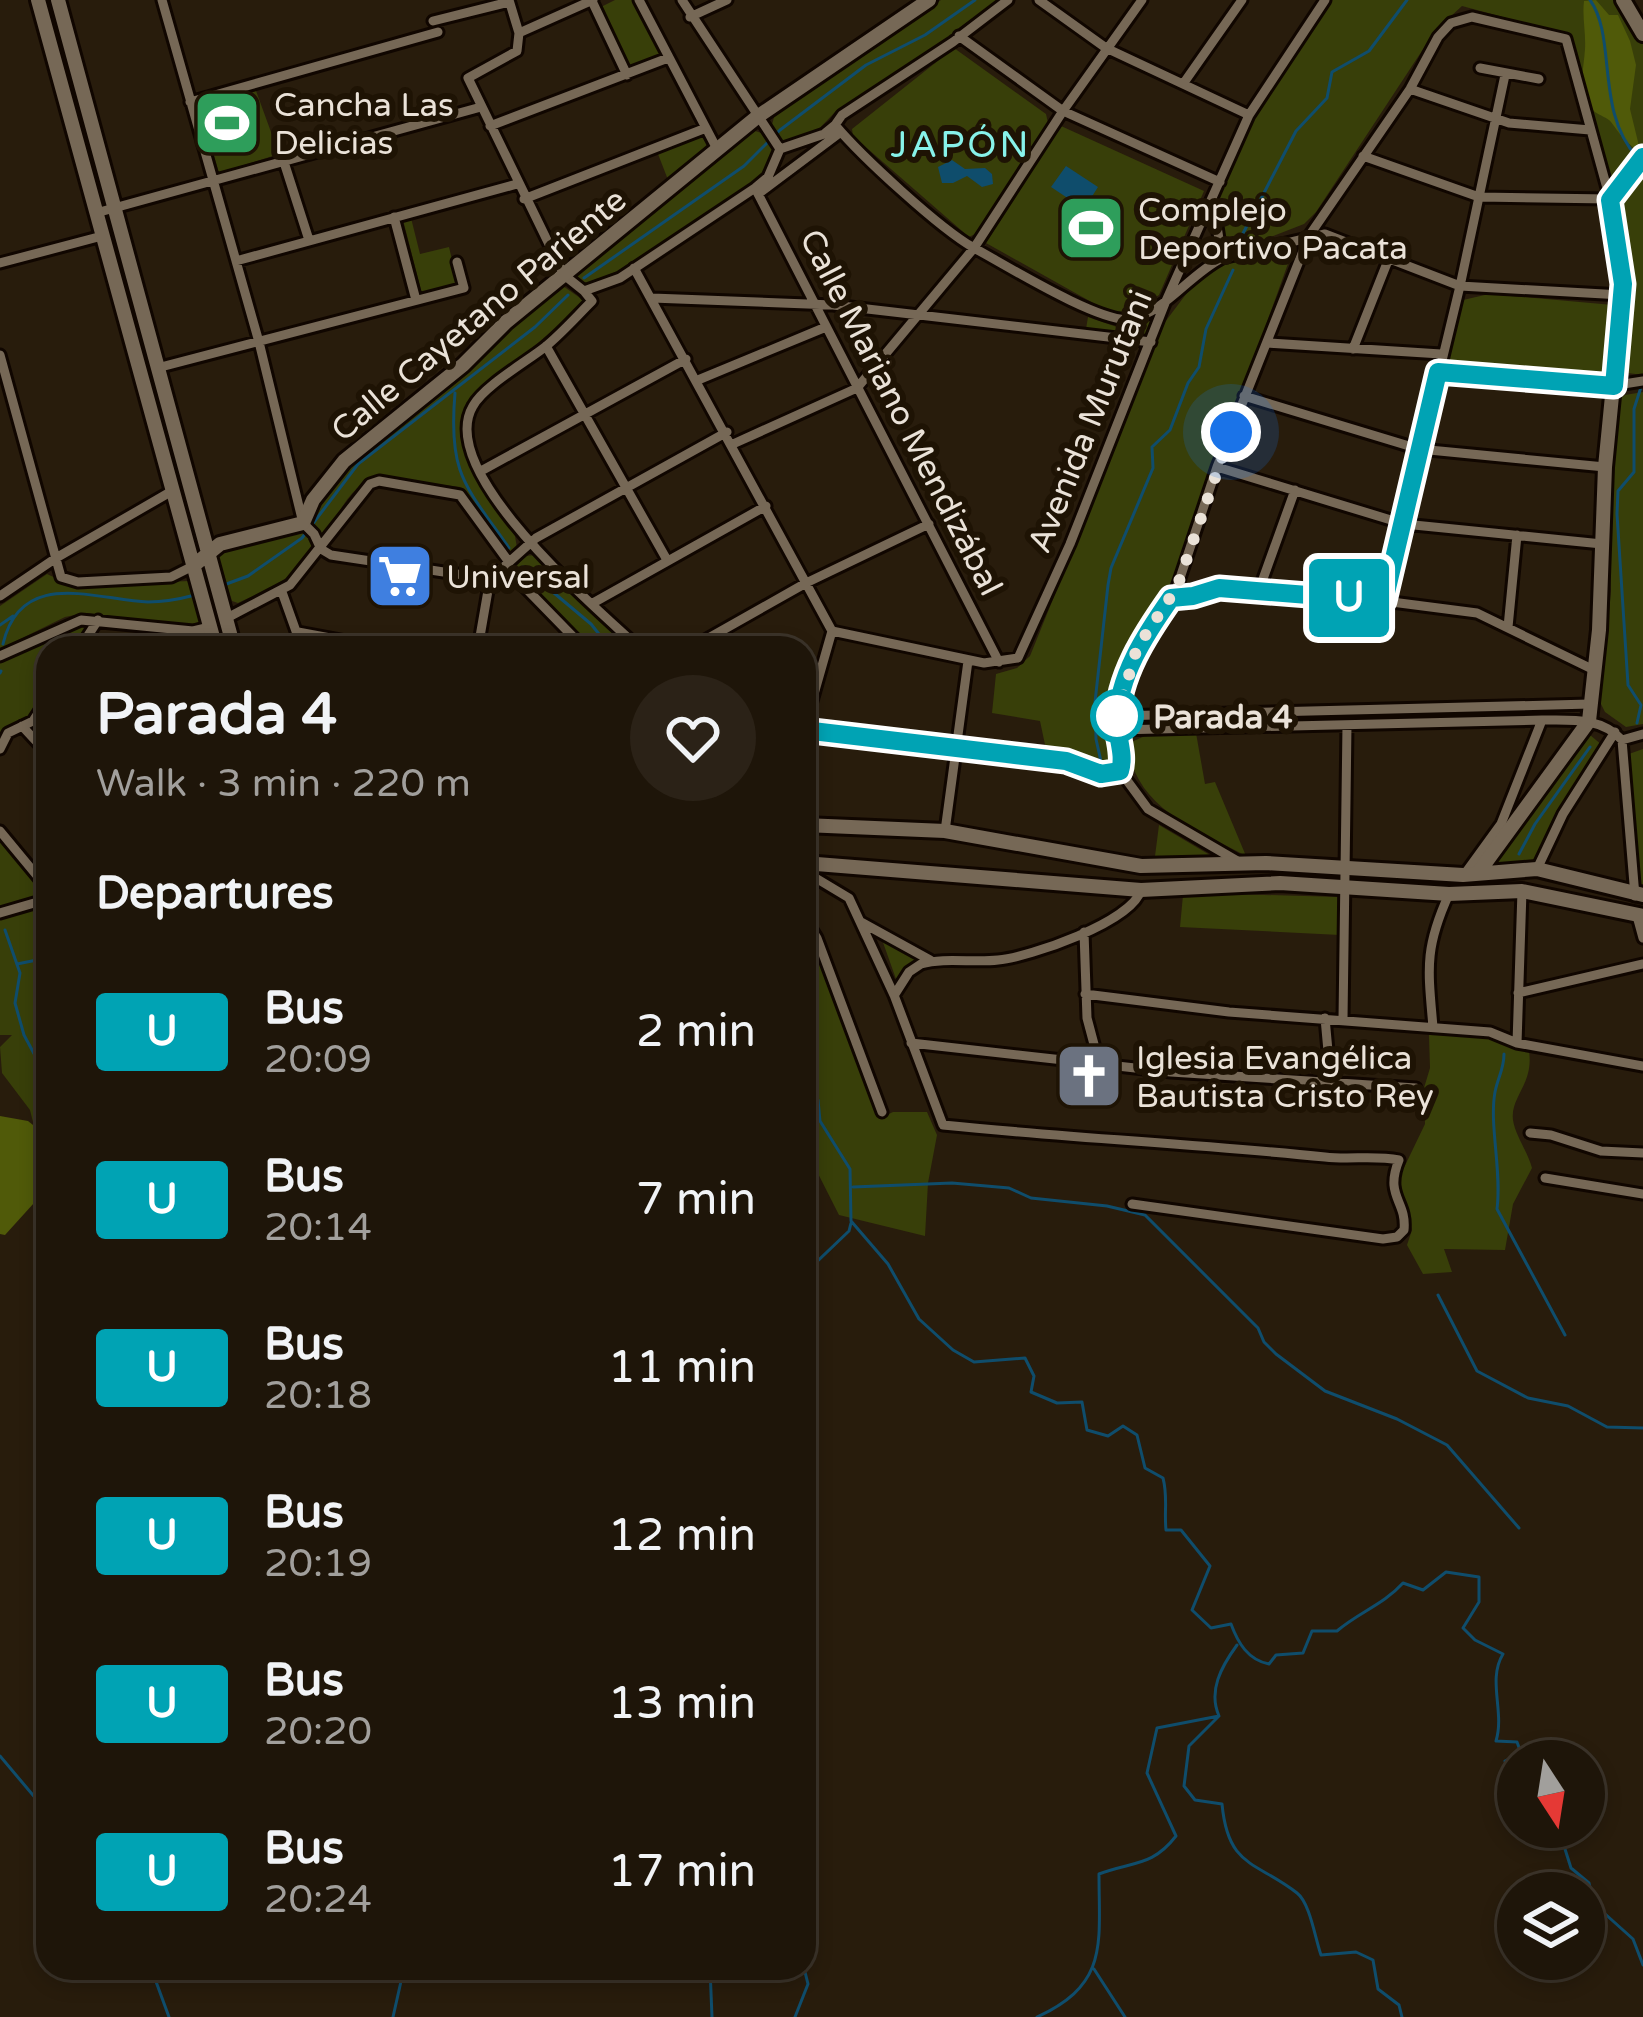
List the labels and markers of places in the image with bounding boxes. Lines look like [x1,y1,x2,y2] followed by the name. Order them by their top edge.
[274,86,454,163] place label: Cancha Las Delicias
[192,88,262,158] sports icon: Cancha Las Delicias
[1138,191,1408,268] place label: Complejo Deportivo Pacata
[1056,193,1126,263] sports icon: Complejo Deportivo Pacata
[365,541,435,611] supermarket icon: Universal
[446,558,590,597] place label: Universal
[1092,691,1142,741] marker: Parada 4
[1153,698,1293,737] place label: Parada 4
[1136,1039,1434,1116] place label: Iglesia Evangélica Bautista Cristo Rey
[1054,1041,1124,1111] church icon: Iglesia Evangélica Bautista Cristo Rey

